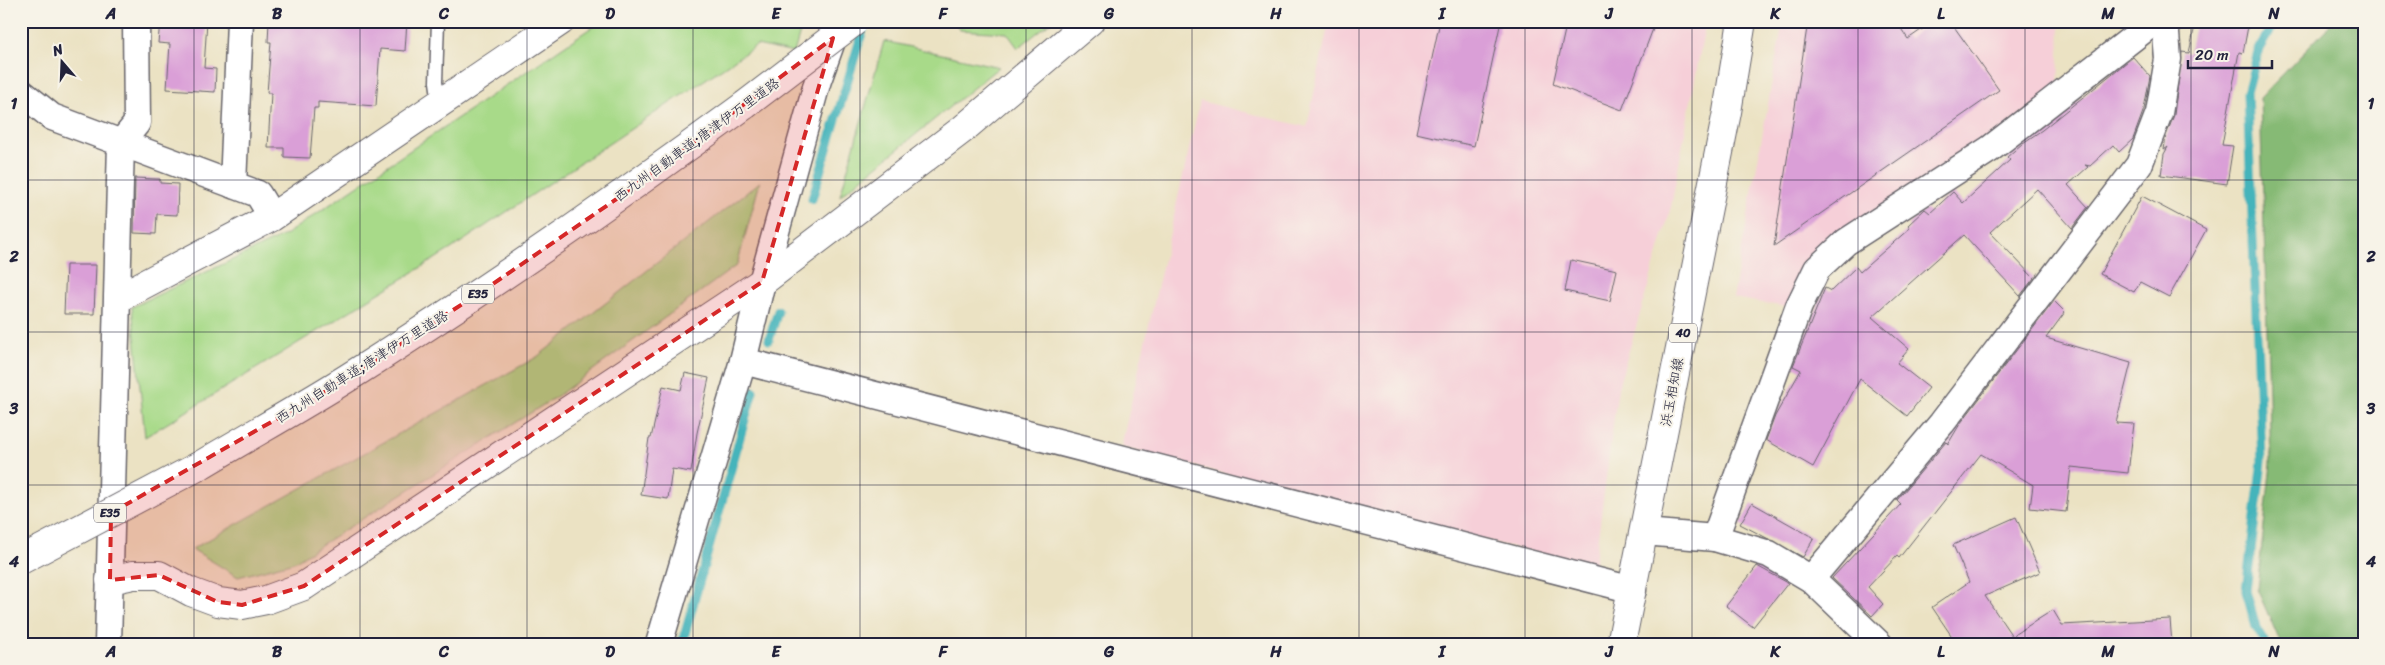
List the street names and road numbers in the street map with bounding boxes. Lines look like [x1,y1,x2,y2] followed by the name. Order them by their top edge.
[609,71,785,209] street label: 西九州自動車道;唐津伊万里道路
[462,284,494,304] road number: E35
[270,303,454,431] street label: 西九州自動車道;唐津伊万里道路
[1669,323,1697,342] road number: 40
[1653,355,1691,429] street label: 浜玉相知線
[94,503,126,522] road number: E35

